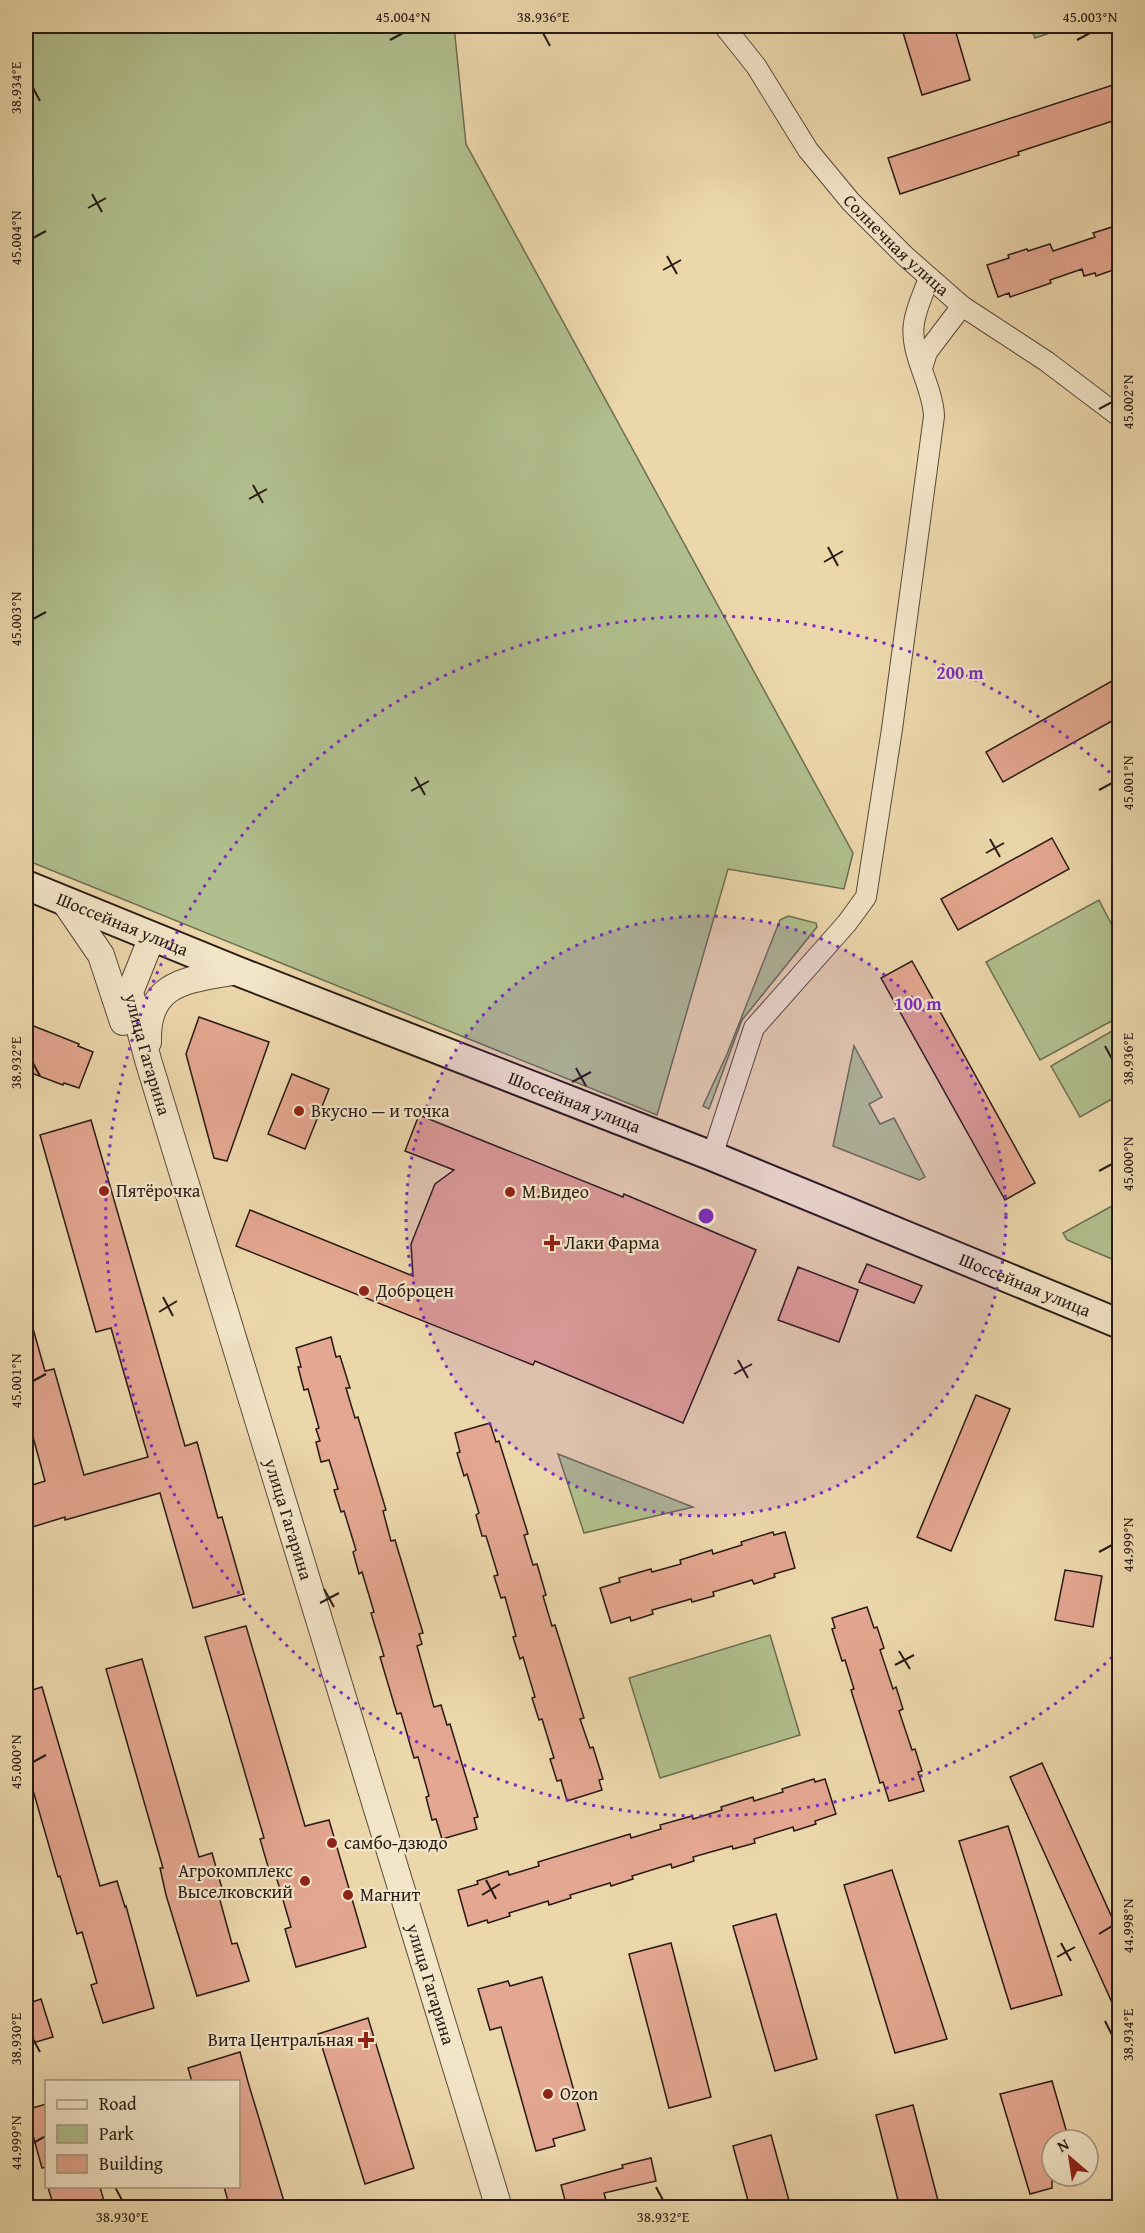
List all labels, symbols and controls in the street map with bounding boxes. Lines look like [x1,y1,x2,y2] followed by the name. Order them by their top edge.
[376,6,431,27] text: 45.004°N
[517,6,570,27] text: 38.936°E
[1063,6,1118,27] text: 45.003°N
[5,61,26,114] text: 38.934°E
[837,188,956,302] street label: Солнечная улица
[5,210,26,265] text: 45.004°N
[1117,374,1138,429] text: 45.002°N
[5,591,26,646] text: 45.003°N
[936,659,984,686] text: 200 m
[1117,755,1138,810] text: 45.001°N
[53,885,193,963] street label: Шоссейная улица
[118,989,178,1119] street label: улица Гагарина
[894,990,942,1017] text: 100 m
[1117,1032,1138,1085] text: 38.936°E
[5,1036,26,1089] text: 38.932°E
[504,1064,645,1140] street label: Шоссейная улица
[311,1097,450,1124] place label: Вкусно — и точка
[292,1104,306,1118] marker: Вкусно — и точка
[1117,1136,1138,1191] text: 45.000°N
[116,1177,201,1204] place label: Пятёрочка
[522,1178,589,1205] place label: М.Видео
[97,1184,111,1198] marker: Пятёрочка
[503,1185,517,1199] marker: М.Видео
[696,1206,716,1226] centre of rings
[564,1229,660,1256] place label: Лаки Фарма
[545,1236,559,1250] marker: Лаки Фарма
[955,1245,1095,1324] street label: Шоссейная улица
[375,1277,454,1304] place label: Доброцен
[357,1284,371,1298] marker: Доброцен
[5,1353,26,1408] text: 45.001°N
[257,1454,320,1584] street label: улица Гагарина
[1117,1517,1138,1572] text: 44.999°N
[5,1734,26,1789] text: 45.000°N
[344,1829,448,1856] place label: самбо-дзюдо
[325,1836,339,1850] marker: самбо-дзюдо
[178,1857,293,1905] place label: Агрокомплекс Выселковский
[298,1874,312,1888] marker: Агрокомплекс Выселковский
[360,1881,420,1908] place label: Магнит
[341,1888,355,1902] marker: Магнит
[1117,1898,1138,1953] text: 44.998°N
[399,1919,462,2048] street label: улица Гагарина
[1117,2008,1138,2061] text: 38.934°E
[5,2012,26,2065] text: 38.930°E
[208,2026,354,2053] place label: Вита Центральная
[359,2033,373,2047] marker: Вита Центральная
[45,2080,240,2188] legend
[560,2080,598,2107] place label: Ozon
[541,2087,555,2101] marker: Ozon
[99,2090,137,2117] text: Road
[5,2115,26,2170] text: 44.999°N
[99,2120,135,2147] text: Park
[1040,2128,1100,2188] north arrow
[1052,2132,1073,2158] text: N
[99,2150,163,2177] text: Building
[96,2206,149,2227] text: 38.930°E
[637,2206,690,2227] text: 38.932°E

